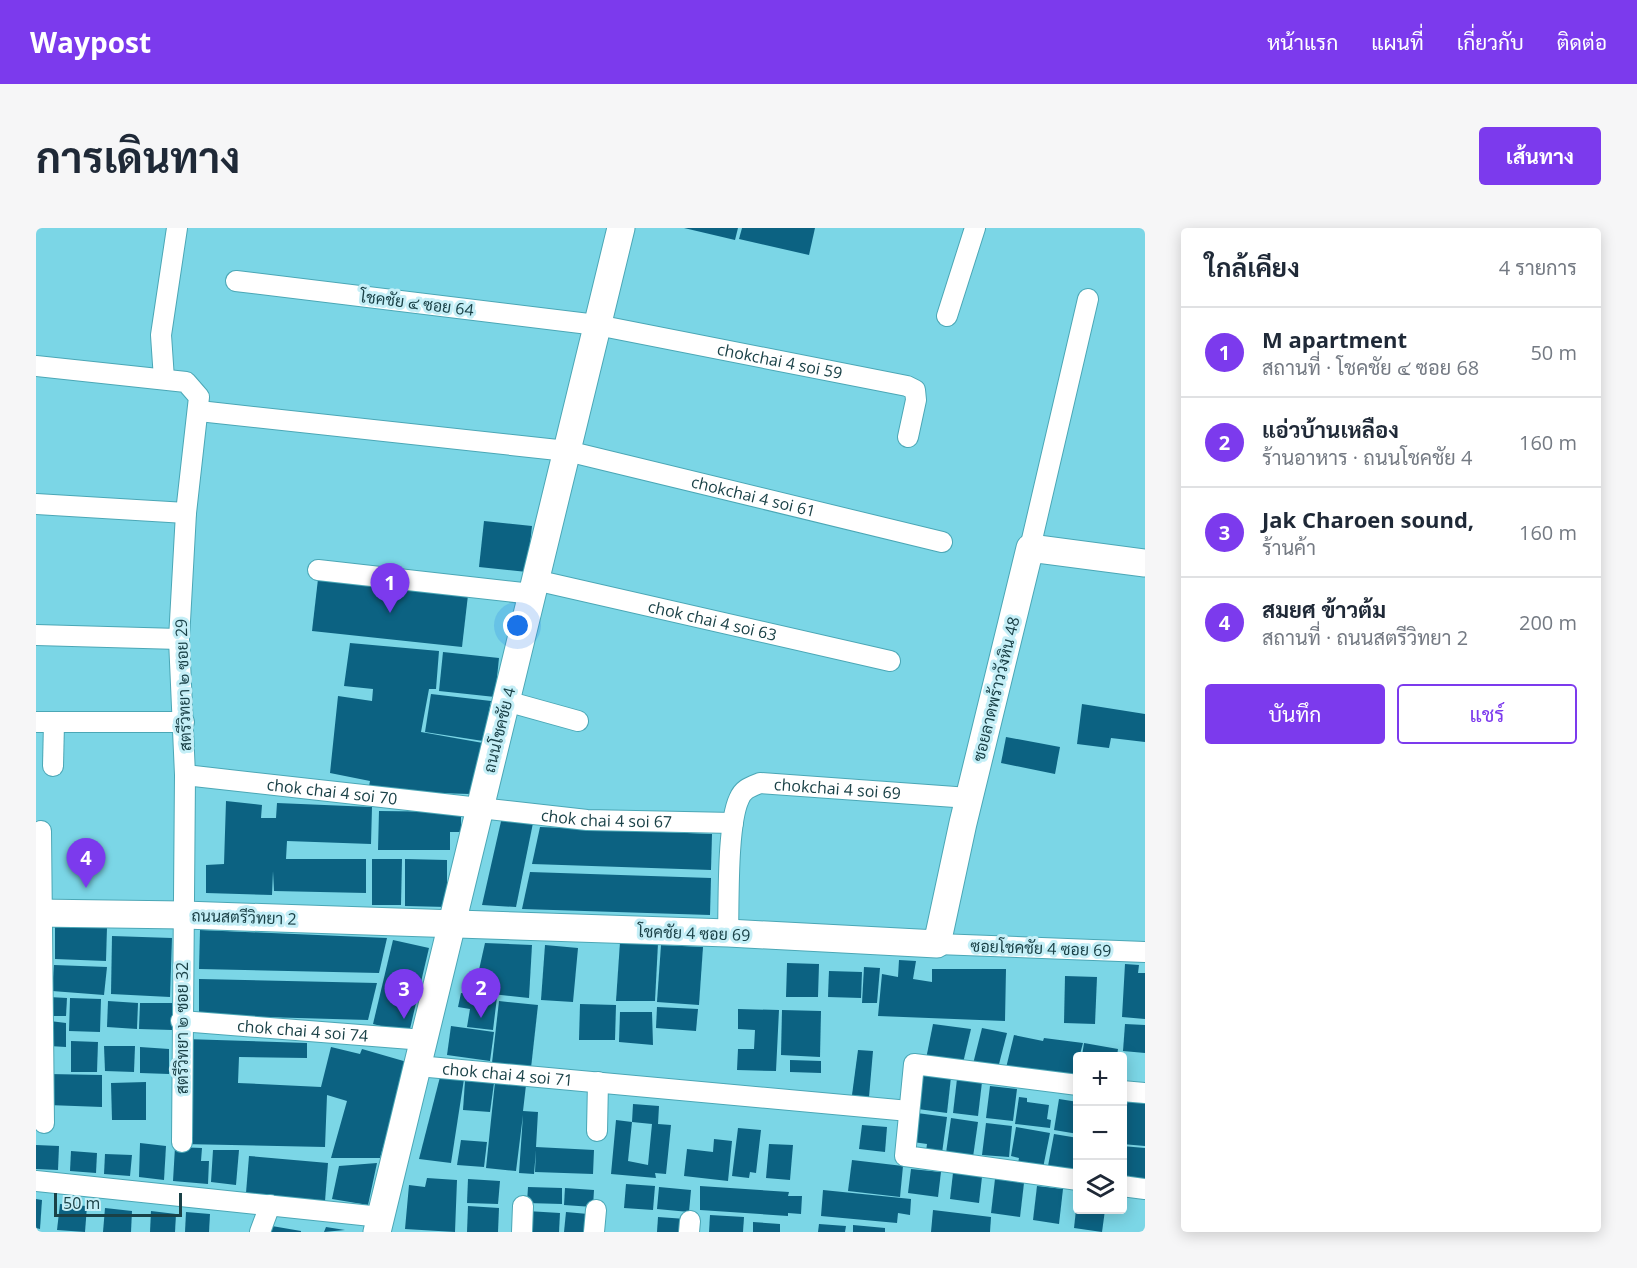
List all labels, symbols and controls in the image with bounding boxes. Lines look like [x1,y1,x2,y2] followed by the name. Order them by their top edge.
[30,23,151,61] text: Waypost
[1267,28,1338,56] text: หน้าแรก
[1371,28,1424,56] text: แผนที่
[1457,28,1524,56] text: เกี่ยวกับ
[1557,28,1607,56] text: ติดต่อ
[1479,127,1601,185] button: เส้นทาง
[36,128,240,185] text: การเดินทาง
[1205,249,1300,285] text: ใกล้เคียง
[1499,254,1577,281] text: 4 รายการ
[358,285,475,321] street label: โชคชัย ๔ ซอย 64
[1262,324,1407,354] text: M apartment
[715,338,844,384] street label: chokchai 4 soi 59
[1219,339,1230,366] text: 1
[1530,339,1577,366] text: 50 m
[1262,354,1479,381] text: สถานที่ · โชคชัย ๔ ซอย 68
[1262,414,1399,444] text: แอ่วบ้านเหลือง
[1219,429,1230,456] text: 2
[1519,429,1577,456] text: 160 m
[1262,444,1472,471] text: ร้านอาหาร · ถนนโชคชัย 4
[689,471,818,522] street label: chokchai 4 soi 61
[1262,504,1474,534] text: Jak Charoen sound,
[1219,519,1230,546] text: 3
[1519,519,1577,546] text: 160 m
[1262,534,1316,561] text: ร้านค้า
[370,564,410,613] pin: 1
[1262,594,1386,624] text: สมยศ ข้าวต้ม
[646,595,779,646] street label: chok chai 4 soi 63
[1219,609,1230,636] text: 4
[1519,609,1577,636] text: 200 m
[503,611,532,640] your location
[967,614,1025,764] street label: ซอยลาดพร้าววังหิน 48
[170,618,196,752] street label: สตรีวิทยา ๒ ซอย 29
[1262,624,1468,651] text: สถานที่ · ถนนสตรีวิทยา 2
[1205,684,1385,744] button: บันทึก
[1397,684,1577,744] button: แชร์
[478,685,520,775] street label: ถนนโชคชัย 4
[266,773,399,810] street label: chok chai 4 soi 70
[773,773,902,804] street label: chokchai 4 soi 69
[540,804,672,833] street label: chok chai 4 soi 67
[67,838,106,888] pin: 4
[191,904,297,930] street label: ถนนสตรีวิทยา 2
[636,920,751,946] street label: โชคชัย 4 ซอย 69
[970,935,1112,961] street label: ซอยโชคชัย 4 ซอย 69
[171,962,193,1094] street label: สตรีวิทยา ๒ ซอย 32
[462,968,500,1018] pin: 2
[384,970,424,1019] pin: 3
[236,1014,369,1047] street label: chok chai 4 soi 74
[1073,1052,1127,1214] map controls
[1073,1052,1127,1106] button: +
[441,1057,574,1091] street label: chok chai 4 soi 71
[1073,1106,1127,1160] button: −
[1073,1160,1127,1214] button: layers
[54,1190,182,1218] scale bar
[63,1192,100,1214] text: 50 m

